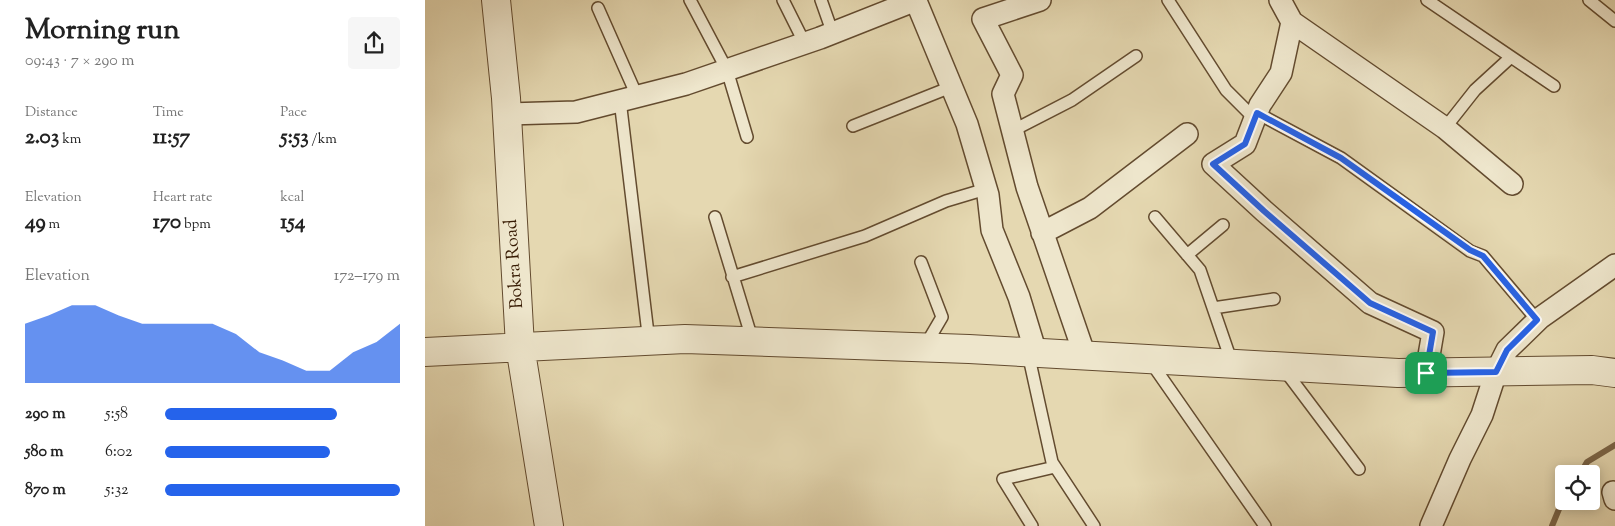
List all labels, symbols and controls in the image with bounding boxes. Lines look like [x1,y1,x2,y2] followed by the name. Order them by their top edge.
[25,11,180,51] text: Morning run
[348,17,400,69] button: share
[25,50,134,73] text: 09:43 · 7 × 290 m
[25,103,78,123] text: Distance
[153,103,184,123] text: Time
[280,103,307,123] text: Pace
[25,123,59,153] text: 2.03
[153,123,190,153] text: 11:57
[280,123,309,153] text: 5:53
[59,130,81,150] text: km
[309,130,337,150] text: /km
[25,188,82,208] text: Elevation
[153,188,212,208] text: Heart rate
[280,188,304,208] text: kcal
[25,208,46,238] text: 49
[153,208,181,238] text: 170
[280,208,305,238] text: 154
[46,215,60,235] text: m
[181,215,211,235] text: bpm
[499,218,531,310] street label: Bokra Road
[25,265,90,288] text: Elevation
[334,265,400,288] text: 172–179 m
[1405,352,1447,394] pin
[1412,359,1440,387] icon: arrive
[25,403,65,426] text: 290 m
[105,403,128,426] text: 5:58
[25,441,64,464] text: 580 m
[105,441,133,464] text: 6:02
[1555,465,1600,510] map controls
[1555,465,1600,510] button: locate
[25,479,66,502] text: 870 m
[105,479,129,502] text: 5:32

